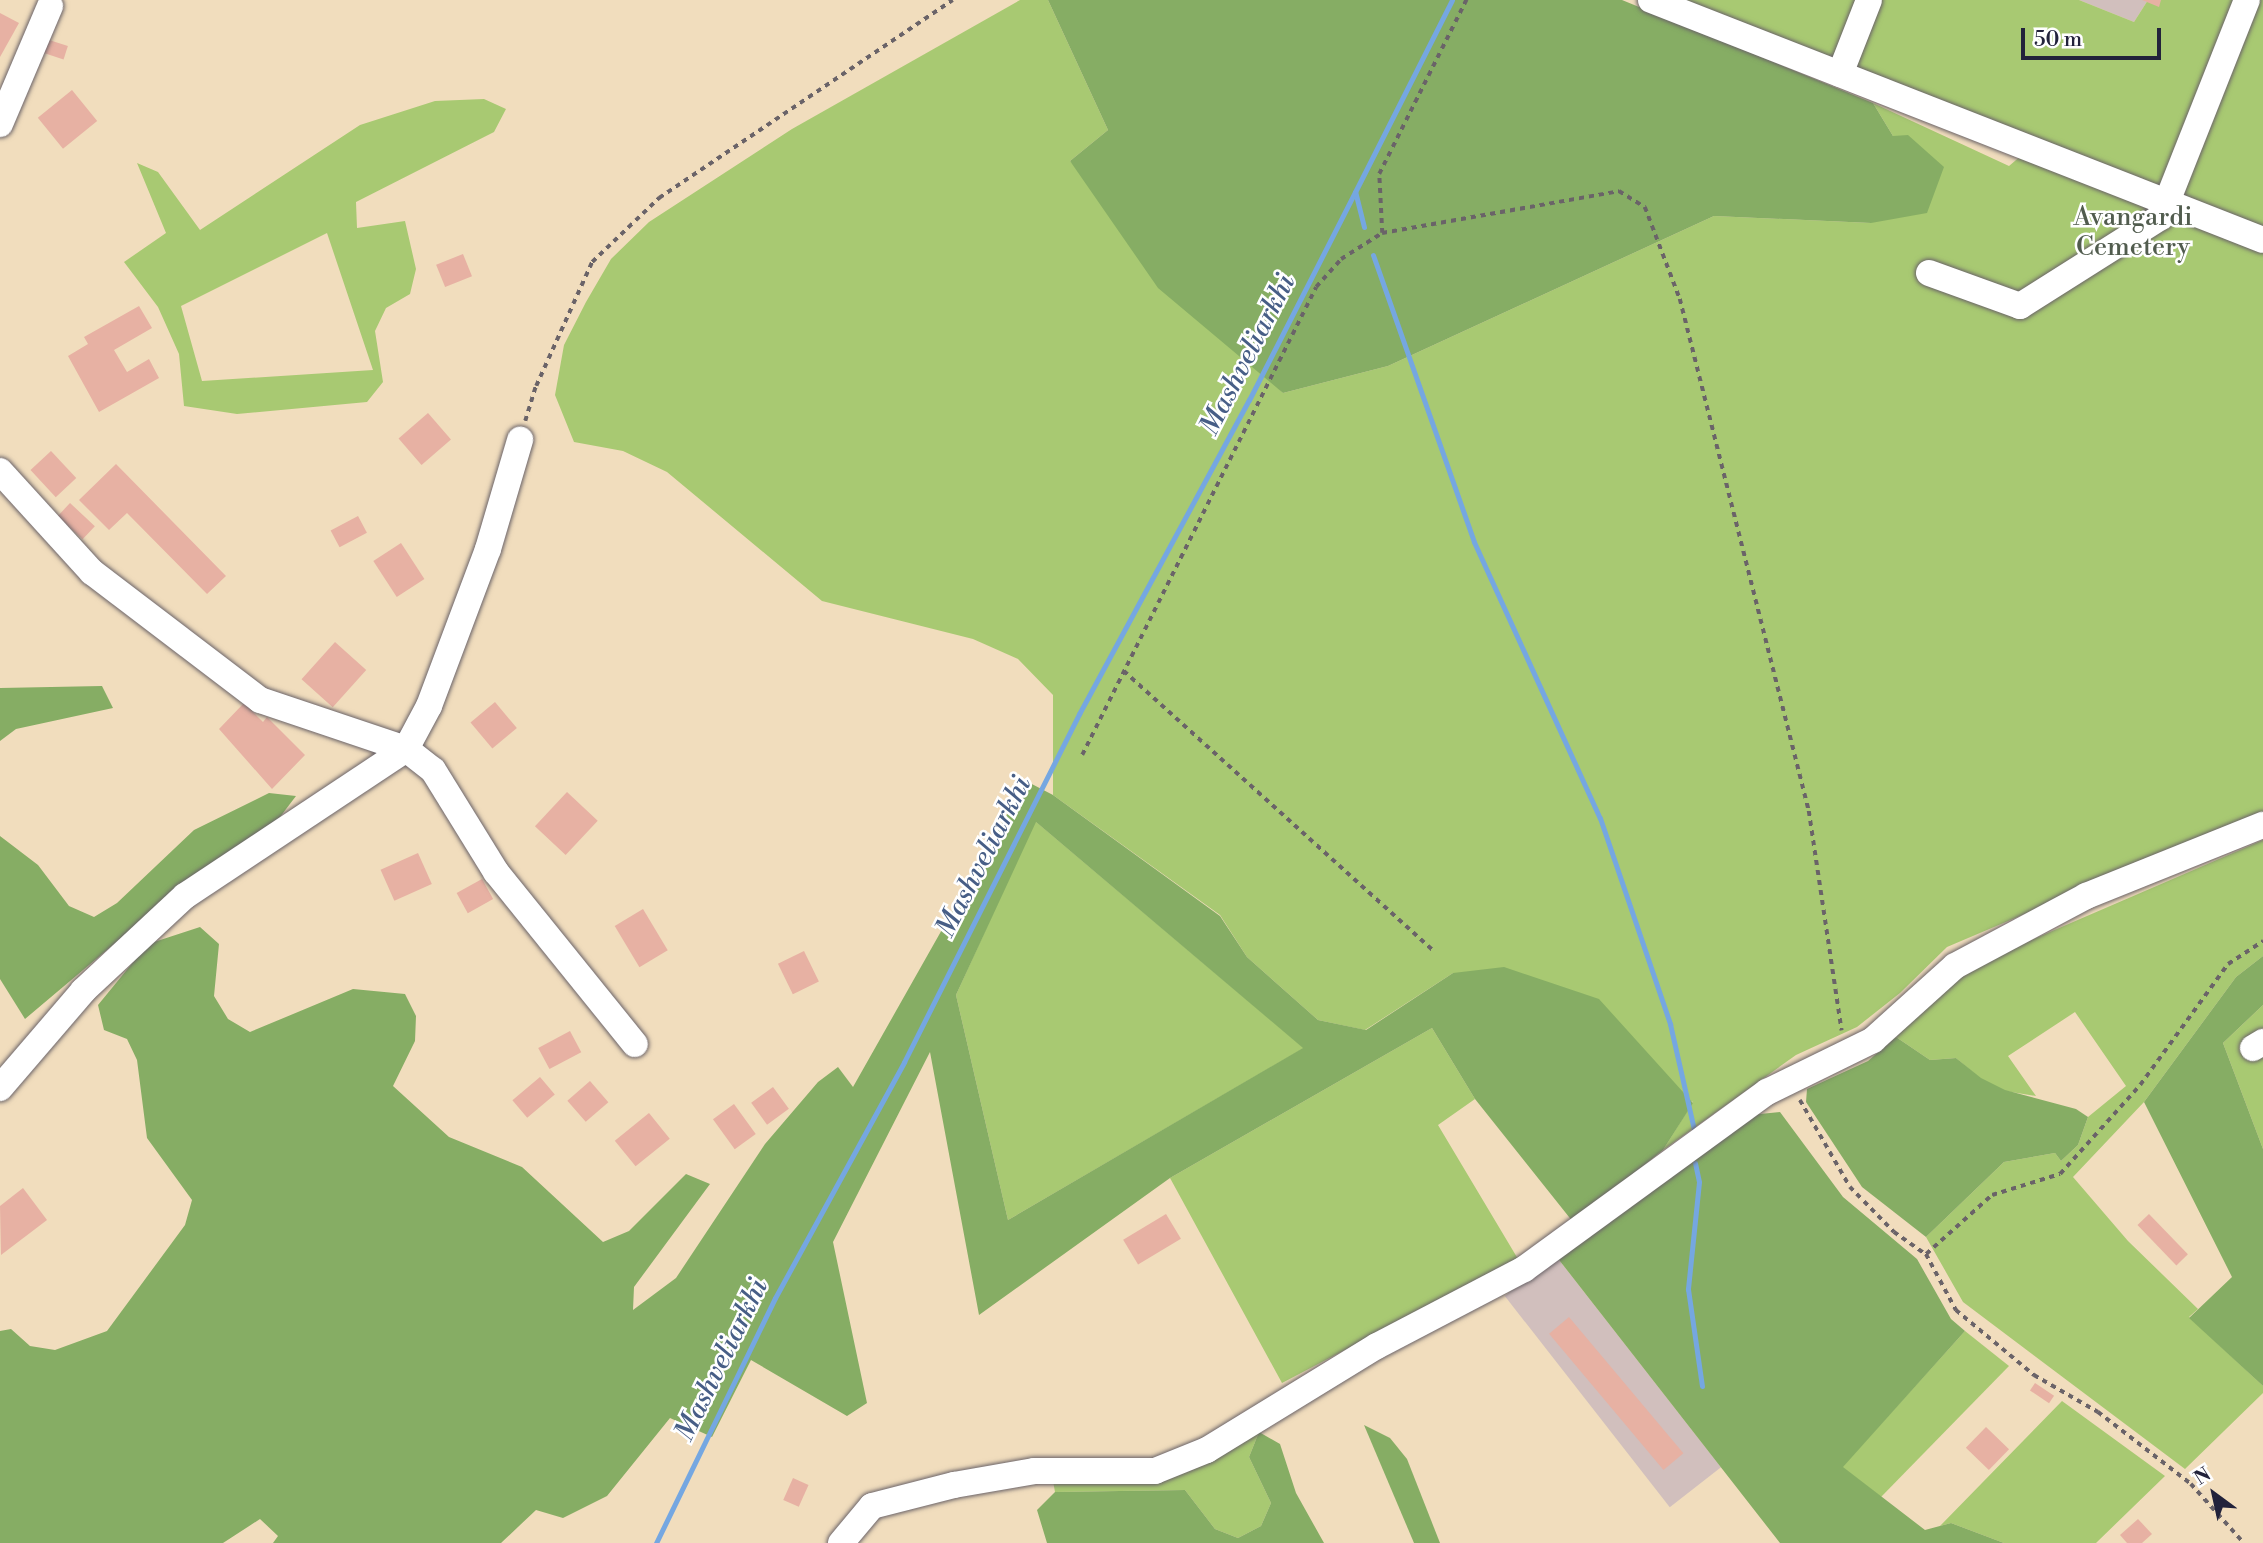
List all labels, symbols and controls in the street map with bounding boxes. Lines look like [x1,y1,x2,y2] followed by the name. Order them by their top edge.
[2025,14,2165,58] scale bar
[2034,27,2082,53] text: 50 m
[2073,202,2193,264] park label: Avangardi Cemetery
[1193,269,1303,441] water label: Mashveliarkhi
[929,771,1039,943] water label: Mashveliarkhi
[668,1273,776,1447] water label: Mashveliarkhi
[2179,1459,2249,1529] north arrow
[2190,1462,2215,1491] text: N

